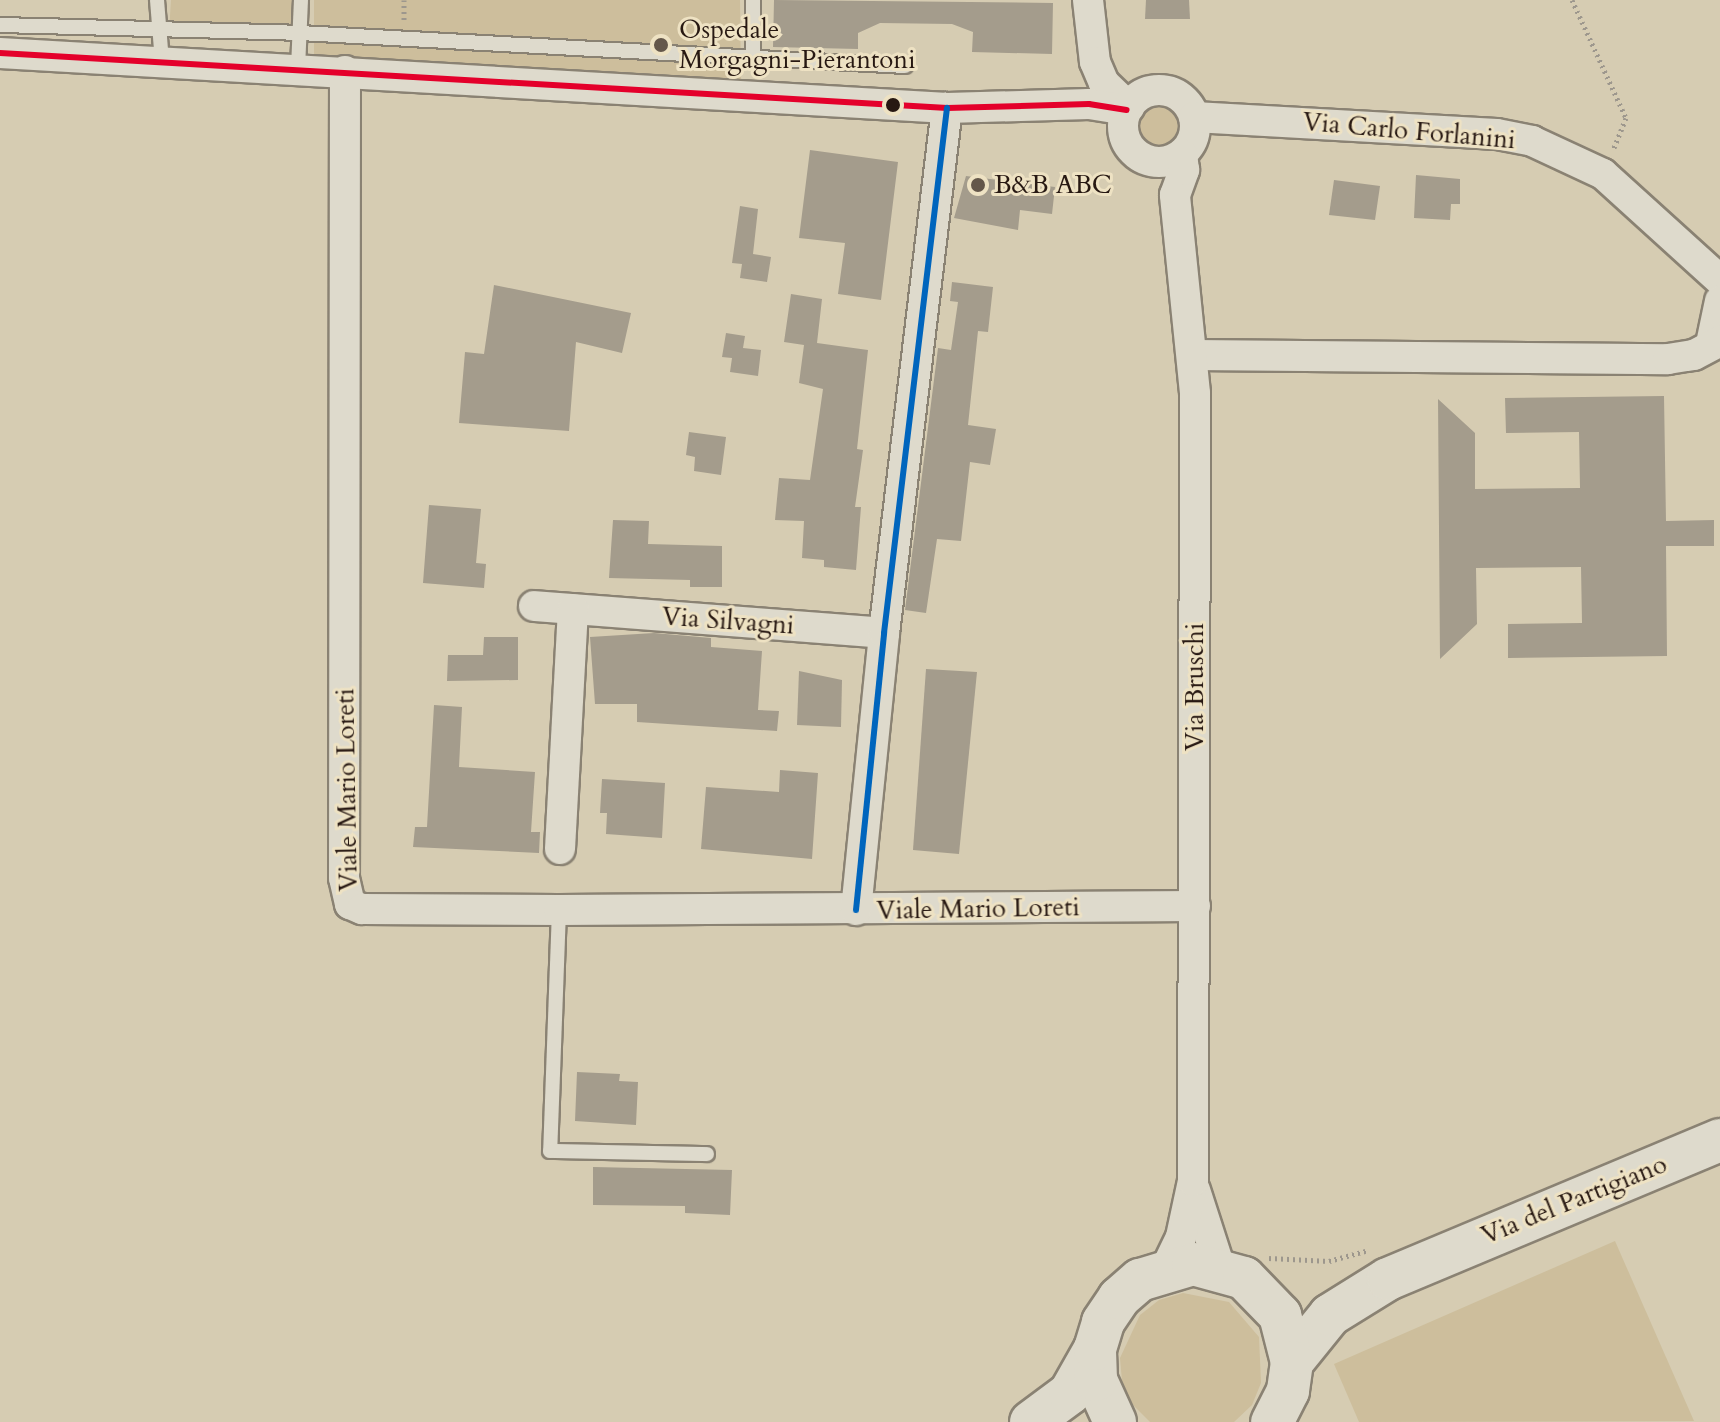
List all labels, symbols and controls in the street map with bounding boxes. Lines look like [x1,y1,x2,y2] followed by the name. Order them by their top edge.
[679,14,915,76] place label: Ospedale Morgagni-Pierantoni
[650,34,672,56] marker: Ospedale Morgagni-Pierantoni
[885,97,901,113] unlabelled marker
[1301,106,1517,156] street label: Via Carlo Forlanini
[994,169,1112,201] place label: B&B ABC
[969,176,987,194] marker: B&B ABC
[661,601,795,641] street label: Via Silvagni
[1179,623,1211,751] street label: Via Bruschi
[330,688,364,892] street label: Viale Mario Loreti
[876,892,1080,926] street label: Viale Mario Loreti
[1477,1149,1671,1251] street label: Via del Partigiano

